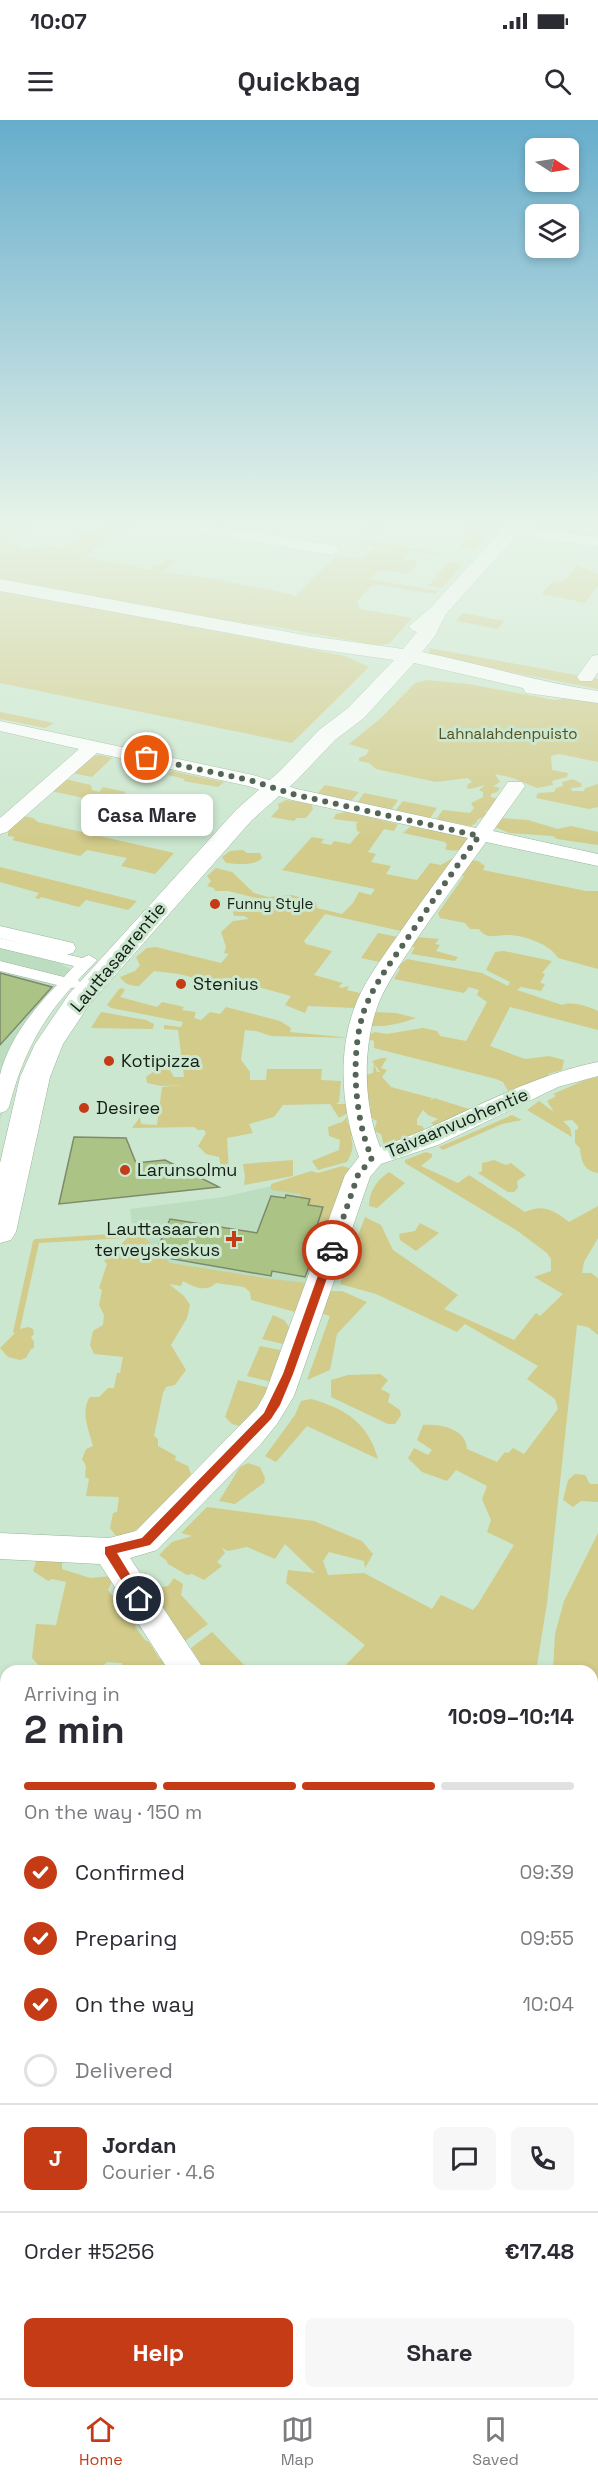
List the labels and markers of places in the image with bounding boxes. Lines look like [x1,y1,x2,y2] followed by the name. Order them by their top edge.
[121,732,172,783] pin
[81,794,213,836] callout: Casa Mare
[227,894,314,913] place label: Funny Style
[208,897,222,911] marker: Funny Style
[193,972,259,995] place label: Stenius
[174,977,188,991] marker: Stenius
[121,1049,200,1072] place label: Kotipizza
[102,1054,116,1068] marker: Kotipizza
[96,1096,160,1119] place label: Desiree
[77,1101,91,1115] marker: Desiree
[137,1158,237,1181] place label: Larunsolmu
[118,1163,132,1177] marker: Larunsolmu
[95,1217,220,1261] place label: Lauttasaaren terveyskeskus
[225,1230,243,1248] marker: Lauttasaaren terveyskeskus
[113,1573,164,1624] pin

